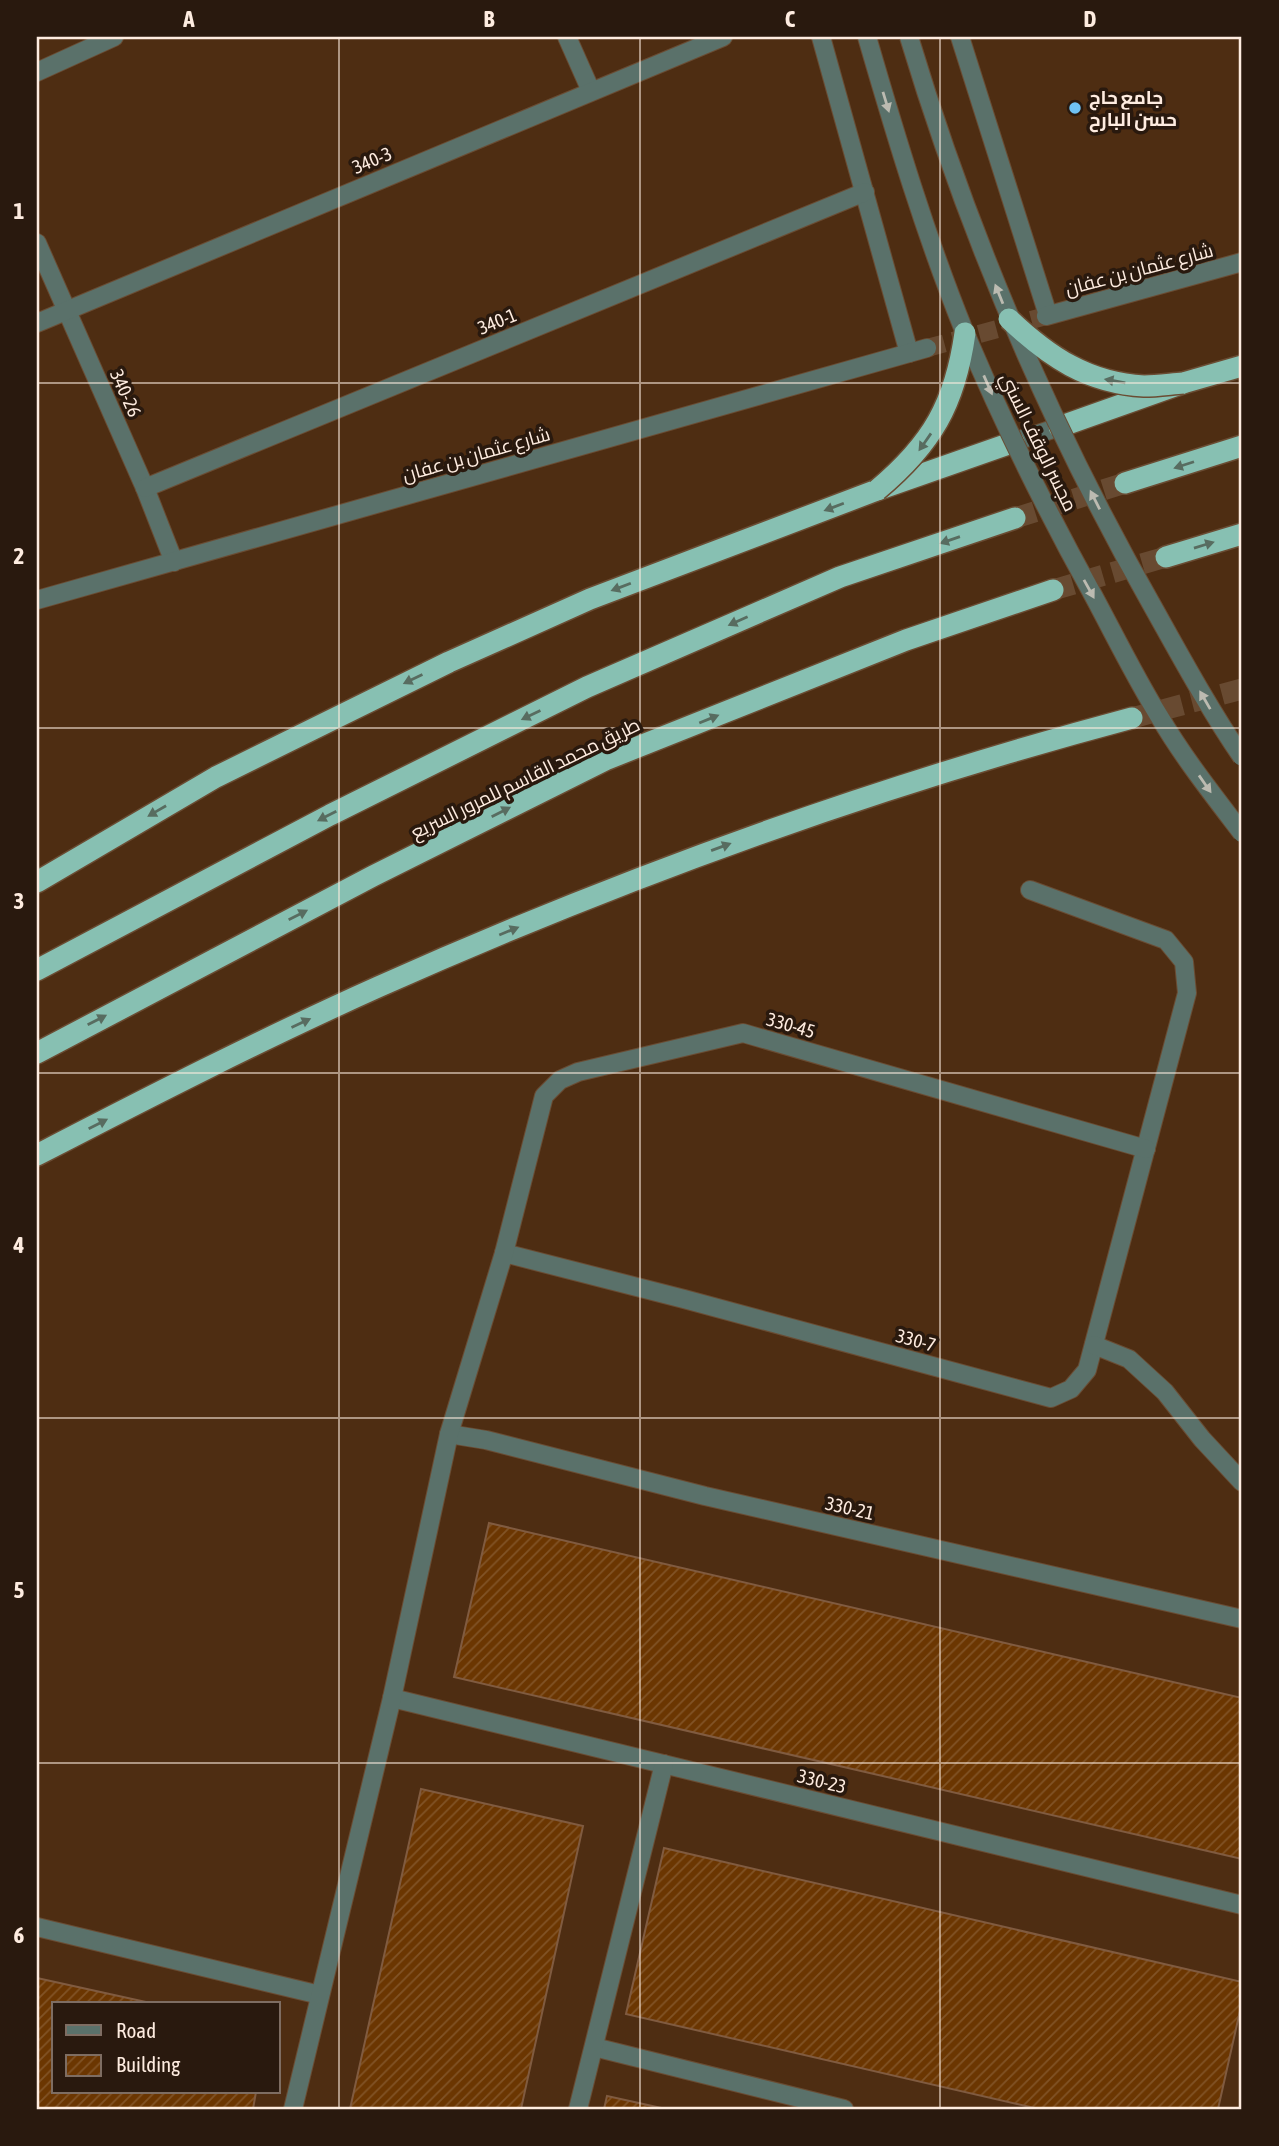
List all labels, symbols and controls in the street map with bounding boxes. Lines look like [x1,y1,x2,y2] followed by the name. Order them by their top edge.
[182,6,195,32] text: A
[484,6,495,32] text: B
[785,6,796,32] text: C
[1084,6,1097,32] text: D
[1089,86,1177,133] place label: جامع حاج حسن البارح
[882,92,892,113] one-way arrow
[1067,100,1083,116] marker: جامع حاج حسن البارح
[349,142,395,178] street label: 340-3
[14,198,25,224] text: 1
[1062,239,1216,302] street label: شارع عثمان بن عفان
[994,284,1005,305] one-way arrow
[475,303,519,339] street label: 340-1
[106,366,146,420] street label: 340-26
[992,369,1082,517] street label: مجسر الوقف السني
[982,375,994,395] one-way arrow
[1104,375,1126,386] one-way arrow
[400,422,553,488] street label: شارع عثمان بن عفان
[918,433,932,451] one-way arrow
[1173,460,1194,470] one-way arrow
[1090,490,1101,510] one-way arrow
[824,501,845,512] one-way arrow
[939,535,960,545] one-way arrow
[1194,540,1215,550] one-way arrow
[14,543,24,569] text: 2
[1083,579,1095,599] one-way arrow
[611,581,632,592] one-way arrow
[728,615,748,627] one-way arrow
[403,674,424,685] one-way arrow
[1199,690,1211,709] one-way arrow
[521,709,541,721] one-way arrow
[407,713,645,846] street label: طريق محمد القاسم للمرور السريع
[698,714,719,725] one-way arrow
[1198,775,1212,793] one-way arrow
[147,805,167,817] one-way arrow
[491,807,511,818] one-way arrow
[317,811,337,822] one-way arrow
[710,841,731,852] one-way arrow
[14,888,24,914] text: 3
[289,910,309,922] one-way arrow
[499,925,520,936] one-way arrow
[764,1008,818,1042] street label: 330-45
[87,1015,107,1027] one-way arrow
[291,1017,311,1029] one-way arrow
[88,1119,108,1131] one-way arrow
[13,1232,25,1258] text: 4
[894,1324,938,1356] street label: 330-7
[823,1492,877,1524] street label: 330-21
[14,1577,25,1603] text: 5
[795,1764,849,1798] street label: 330-23
[14,1922,25,1948] text: 6
[52,2002,280,2094] legend
[116,2018,156,2042] text: Road
[116,2052,180,2076] text: Building

